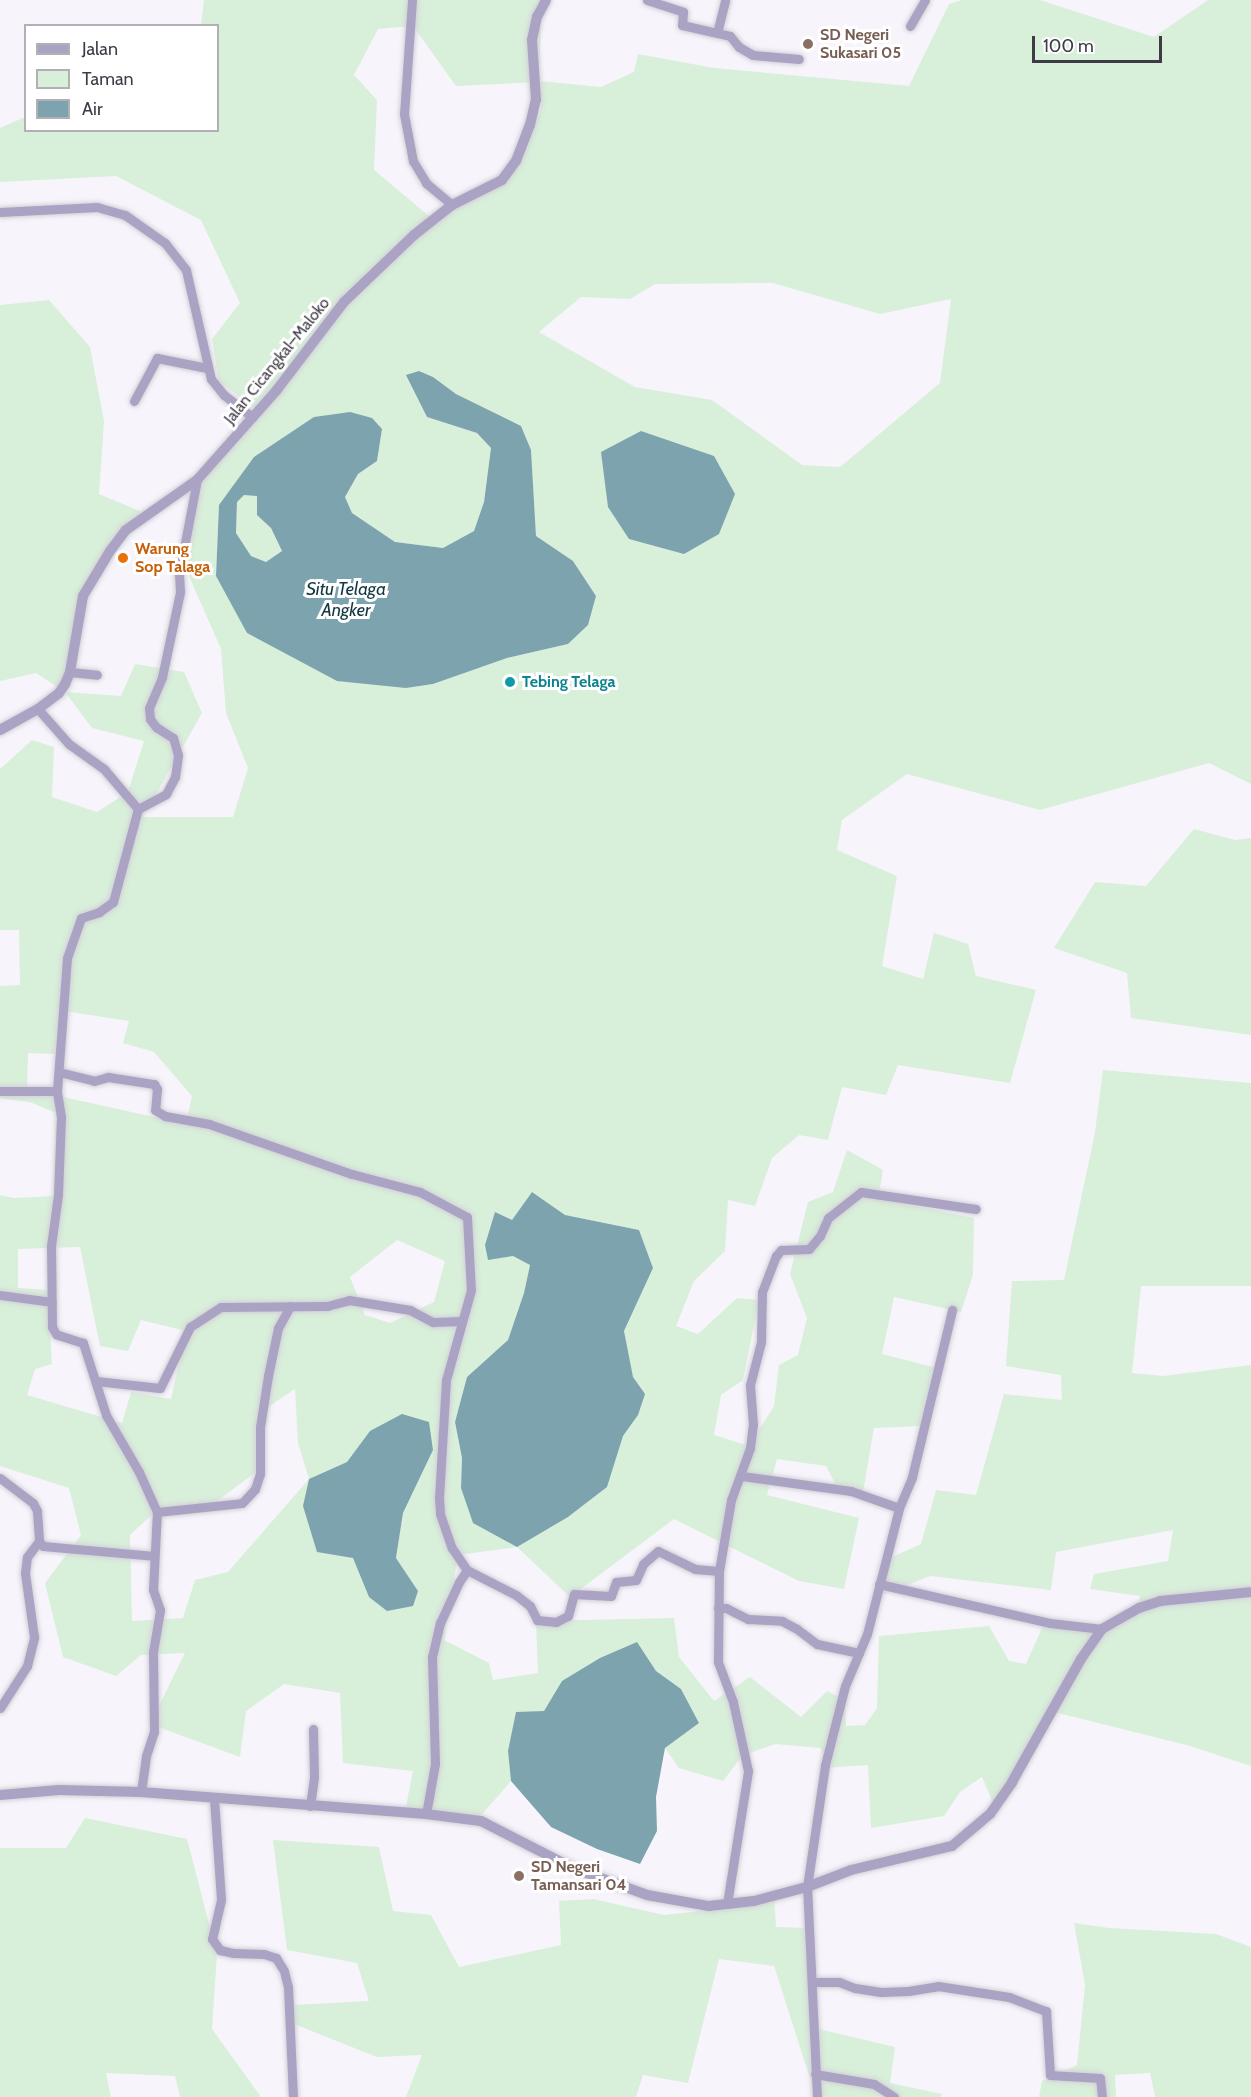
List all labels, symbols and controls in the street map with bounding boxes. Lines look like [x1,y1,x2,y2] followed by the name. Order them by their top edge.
[24,24,219,132] legend
[1035,24,1166,62] scale bar
[820,25,901,63] place label: SD Negeri Sukasari 05
[1043,35,1094,57] text: 100 m
[801,37,815,51] marker: SD Negeri Sukasari 05
[82,38,118,60] text: Jalan
[82,68,134,90] text: Taman
[82,98,103,120] text: Air
[220,294,334,428] street label: Jalan Cicangkal–Maloko
[135,539,210,577] place label: Warung Sop Talaga
[116,551,130,565] marker: Warung Sop Talaga
[306,579,386,622] water label: Situ Telaga Angker
[522,672,615,692] place label: Tebing Telaga
[503,675,517,689] marker: Tebing Telaga
[531,1857,626,1895] place label: SD Negeri Tamansari 04
[512,1869,526,1883] marker: SD Negeri Tamansari 04

